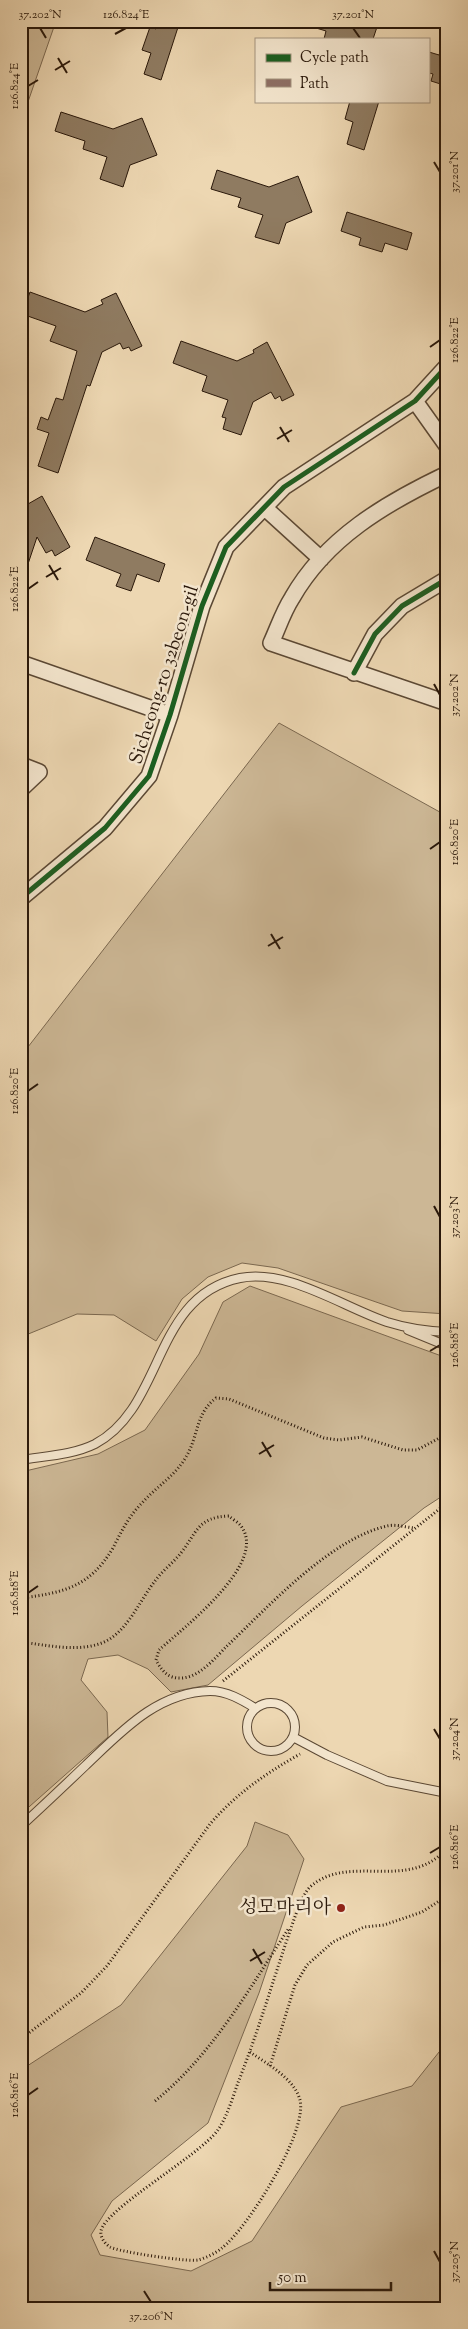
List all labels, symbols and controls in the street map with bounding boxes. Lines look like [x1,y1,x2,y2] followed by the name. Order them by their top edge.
[18,6,62,24] text: 37.202°N
[103,6,150,24] text: 126.824°E
[332,6,374,24] text: 37.201°N
[255,38,430,102] legend
[300,48,369,69] text: Cycle path
[6,62,24,109] text: 126.824°E
[300,74,329,95] text: Path
[446,151,464,193] text: 37.201°N
[446,316,464,363] text: 126.822°E
[6,565,24,612] text: 126.822°E
[123,582,207,768] street label: Sicheong-ro 32beon-gil
[446,673,464,717] text: 37.202°N
[446,818,464,865] text: 126.820°E
[6,1067,24,1114] text: 126.820°E
[446,1195,464,1238] text: 37.203°N
[446,1322,464,1367] text: 126.818°E
[6,1570,24,1615] text: 126.818°E
[446,1717,464,1761] text: 37.204°N
[446,1824,464,1869] text: 126.816°E
[239,1895,332,1922] place label: 성모마리아
[335,1902,347,1914] marker: 성모마리아
[6,2072,24,2117] text: 126.816°E
[446,2241,464,2283] text: 37.205°N
[270,2259,392,2291] scale bar
[277,2268,307,2289] text: 50 m
[129,2308,173,2326] text: 37.206°N

